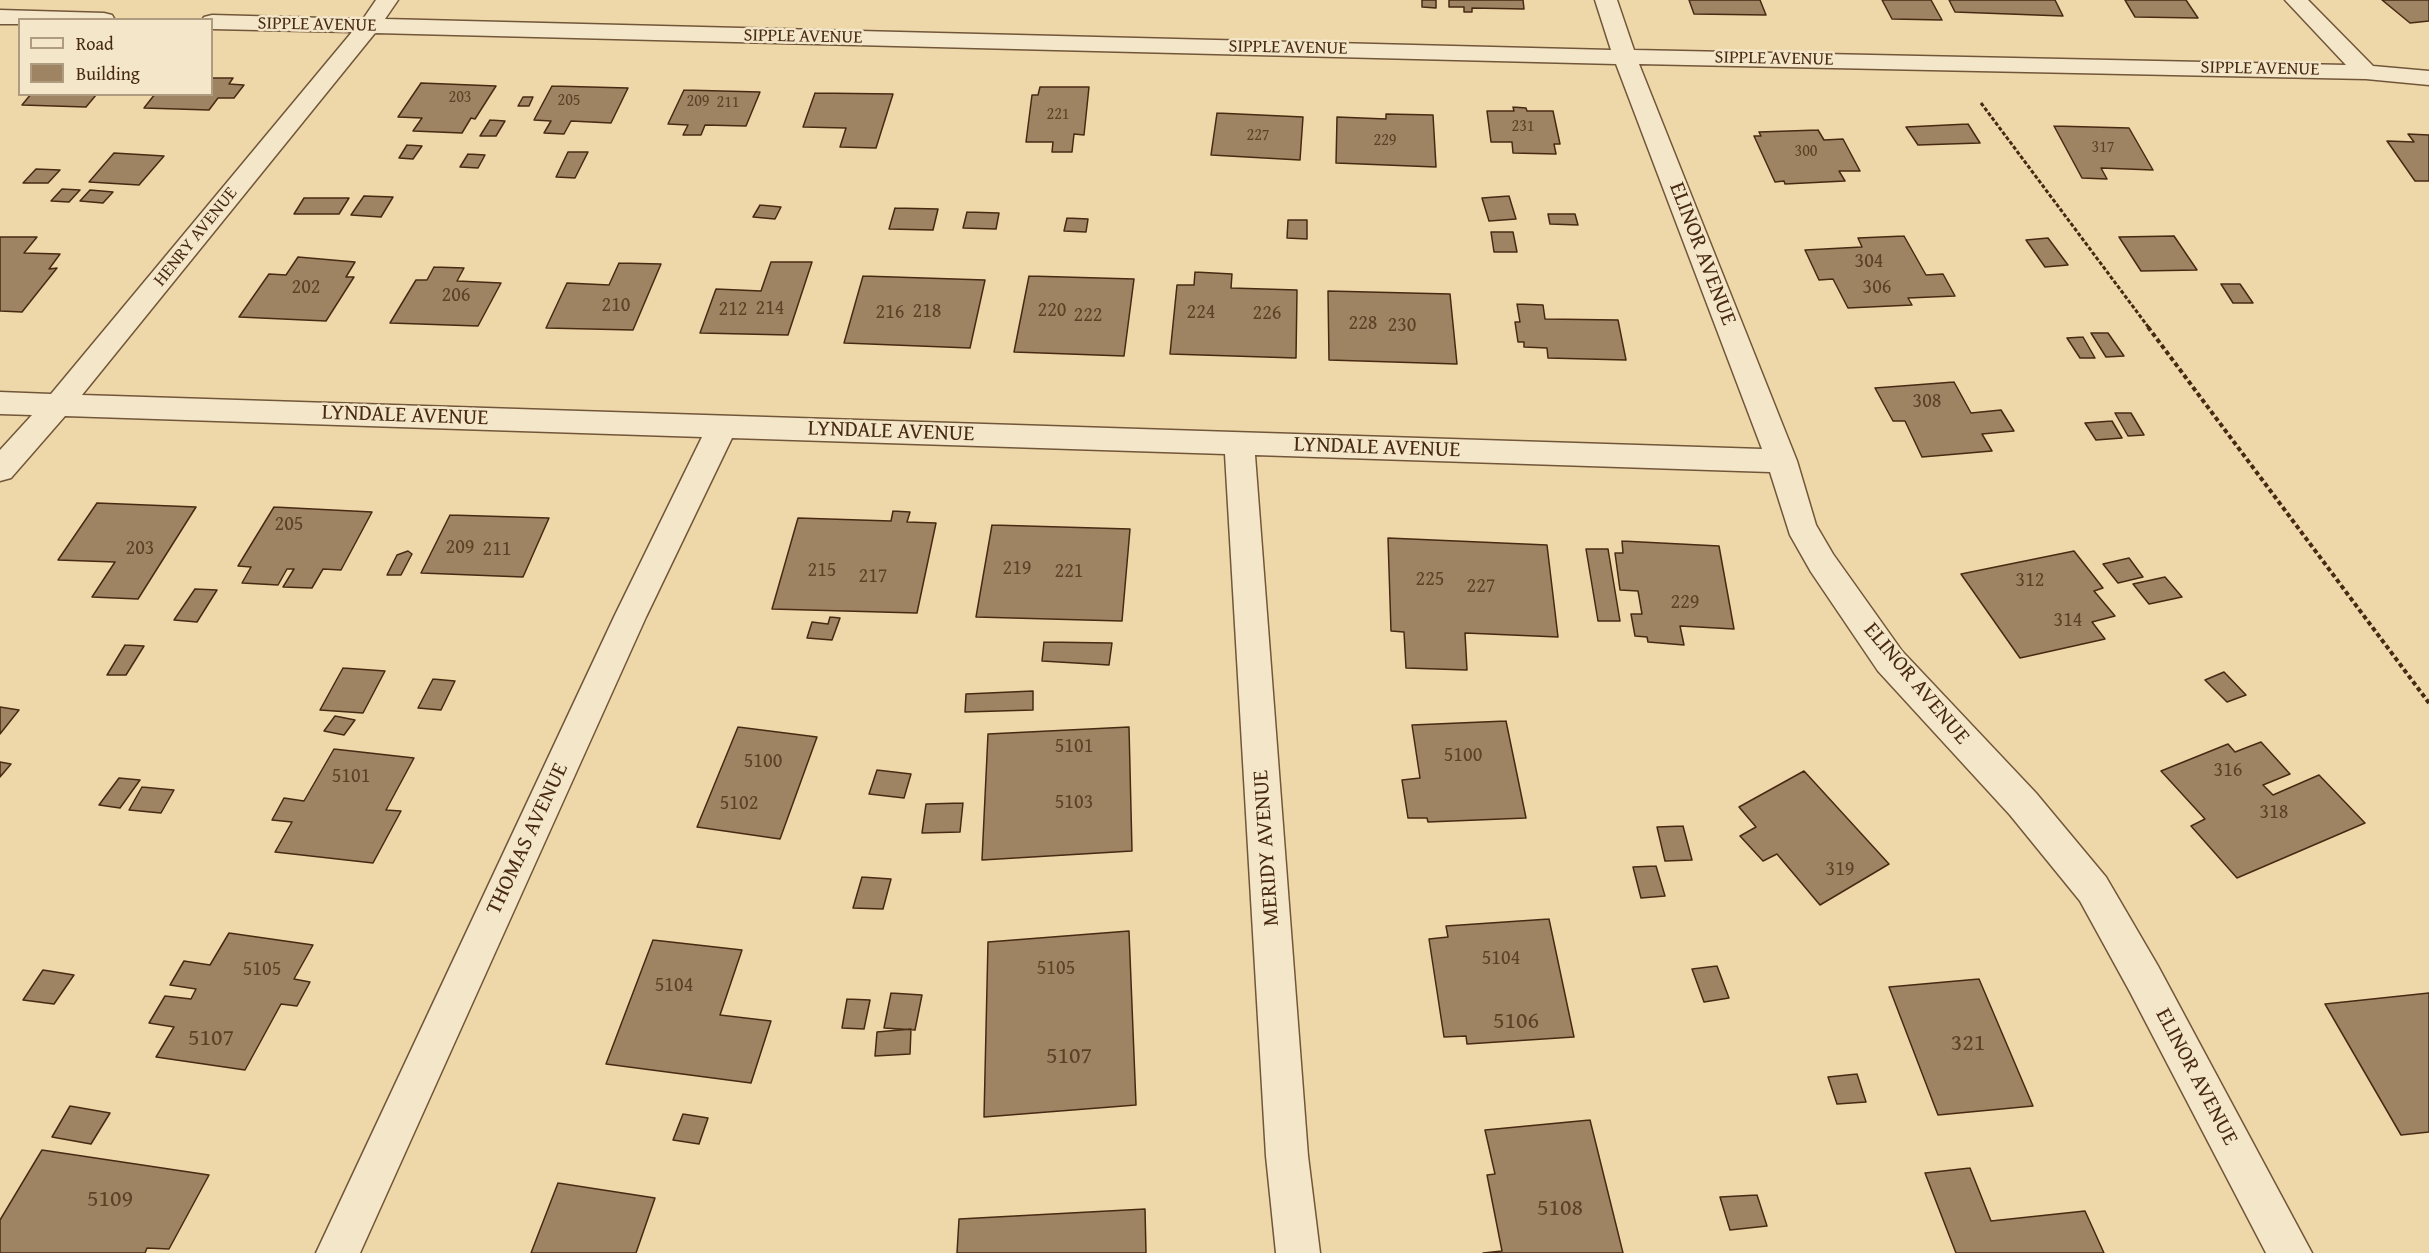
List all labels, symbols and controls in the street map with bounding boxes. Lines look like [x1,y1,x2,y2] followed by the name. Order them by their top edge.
[257,13,377,37] street label: SIPPLE AVENUE
[18,18,213,96] legend
[743,25,863,49] street label: SIPPLE AVENUE
[76,30,114,57] text: Road
[1228,36,1348,60] street label: SIPPLE AVENUE
[1714,47,1834,71] street label: SIPPLE AVENUE
[2200,57,2320,81] street label: SIPPLE AVENUE
[76,60,140,87] text: Building
[448,88,472,108] house number: 203
[557,91,581,111] house number: 205
[686,92,710,112] house number: 209
[716,93,740,113] house number: 211
[1046,105,1070,125] house number: 221
[1511,117,1535,137] house number: 231
[1246,126,1270,146] house number: 227
[1373,131,1397,151] house number: 229
[2091,138,2115,158] house number: 317
[1794,142,1818,162] house number: 300
[1663,179,1741,329] street label: ELINOR AVENUE
[150,183,242,291] street label: HENRY AVENUE
[1855,250,1883,274] house number: 304
[292,276,320,300] house number: 202
[1863,276,1891,300] house number: 306
[442,284,470,308] house number: 206
[602,294,630,318] house number: 210
[756,297,784,321] house number: 214
[719,298,747,322] house number: 212
[1038,299,1066,323] house number: 220
[913,300,941,324] house number: 218
[876,301,904,325] house number: 216
[1187,301,1215,325] house number: 224
[1253,302,1281,326] house number: 226
[1074,304,1102,328] house number: 222
[1349,312,1377,336] house number: 228
[1388,314,1416,338] house number: 230
[1913,390,1941,414] house number: 308
[321,400,489,432] street label: LYNDALE AVENUE
[807,416,975,448] street label: LYNDALE AVENUE
[1293,432,1461,464] street label: LYNDALE AVENUE
[275,513,303,537] house number: 205
[446,536,474,560] house number: 209
[126,537,154,561] house number: 203
[483,538,511,562] house number: 211
[1003,557,1031,581] house number: 219
[808,559,836,583] house number: 215
[1055,560,1083,584] house number: 221
[859,565,887,589] house number: 217
[1416,568,1444,592] house number: 225
[2016,569,2044,593] house number: 312
[1467,575,1495,599] house number: 227
[1671,591,1699,615] house number: 229
[2054,609,2082,633] house number: 314
[1857,618,1975,750] street label: ELINOR AVENUE
[1055,735,1093,759] house number: 5101
[1444,744,1482,768] house number: 5100
[744,750,782,774] house number: 5100
[481,759,575,919] street label: THOMAS AVENUE
[2214,759,2242,783] house number: 316
[332,765,370,789] house number: 5101
[1248,769,1286,927] street label: MERIDY AVENUE
[1055,791,1093,815] house number: 5103
[720,792,758,816] house number: 5102
[2260,801,2288,825] house number: 318
[1826,858,1854,882] house number: 319
[1482,947,1520,971] house number: 5104
[1037,957,1075,981] house number: 5105
[243,958,281,982] house number: 5105
[655,974,693,998] house number: 5104
[2149,1004,2243,1150] street label: ELINOR AVENUE
[1493,1008,1539,1036] house number: 5106
[188,1025,234,1053] house number: 5107
[1951,1030,1985,1058] house number: 321
[1046,1043,1092,1071] house number: 5107
[87,1186,133,1214] house number: 5109
[1537,1195,1583,1223] house number: 5108

